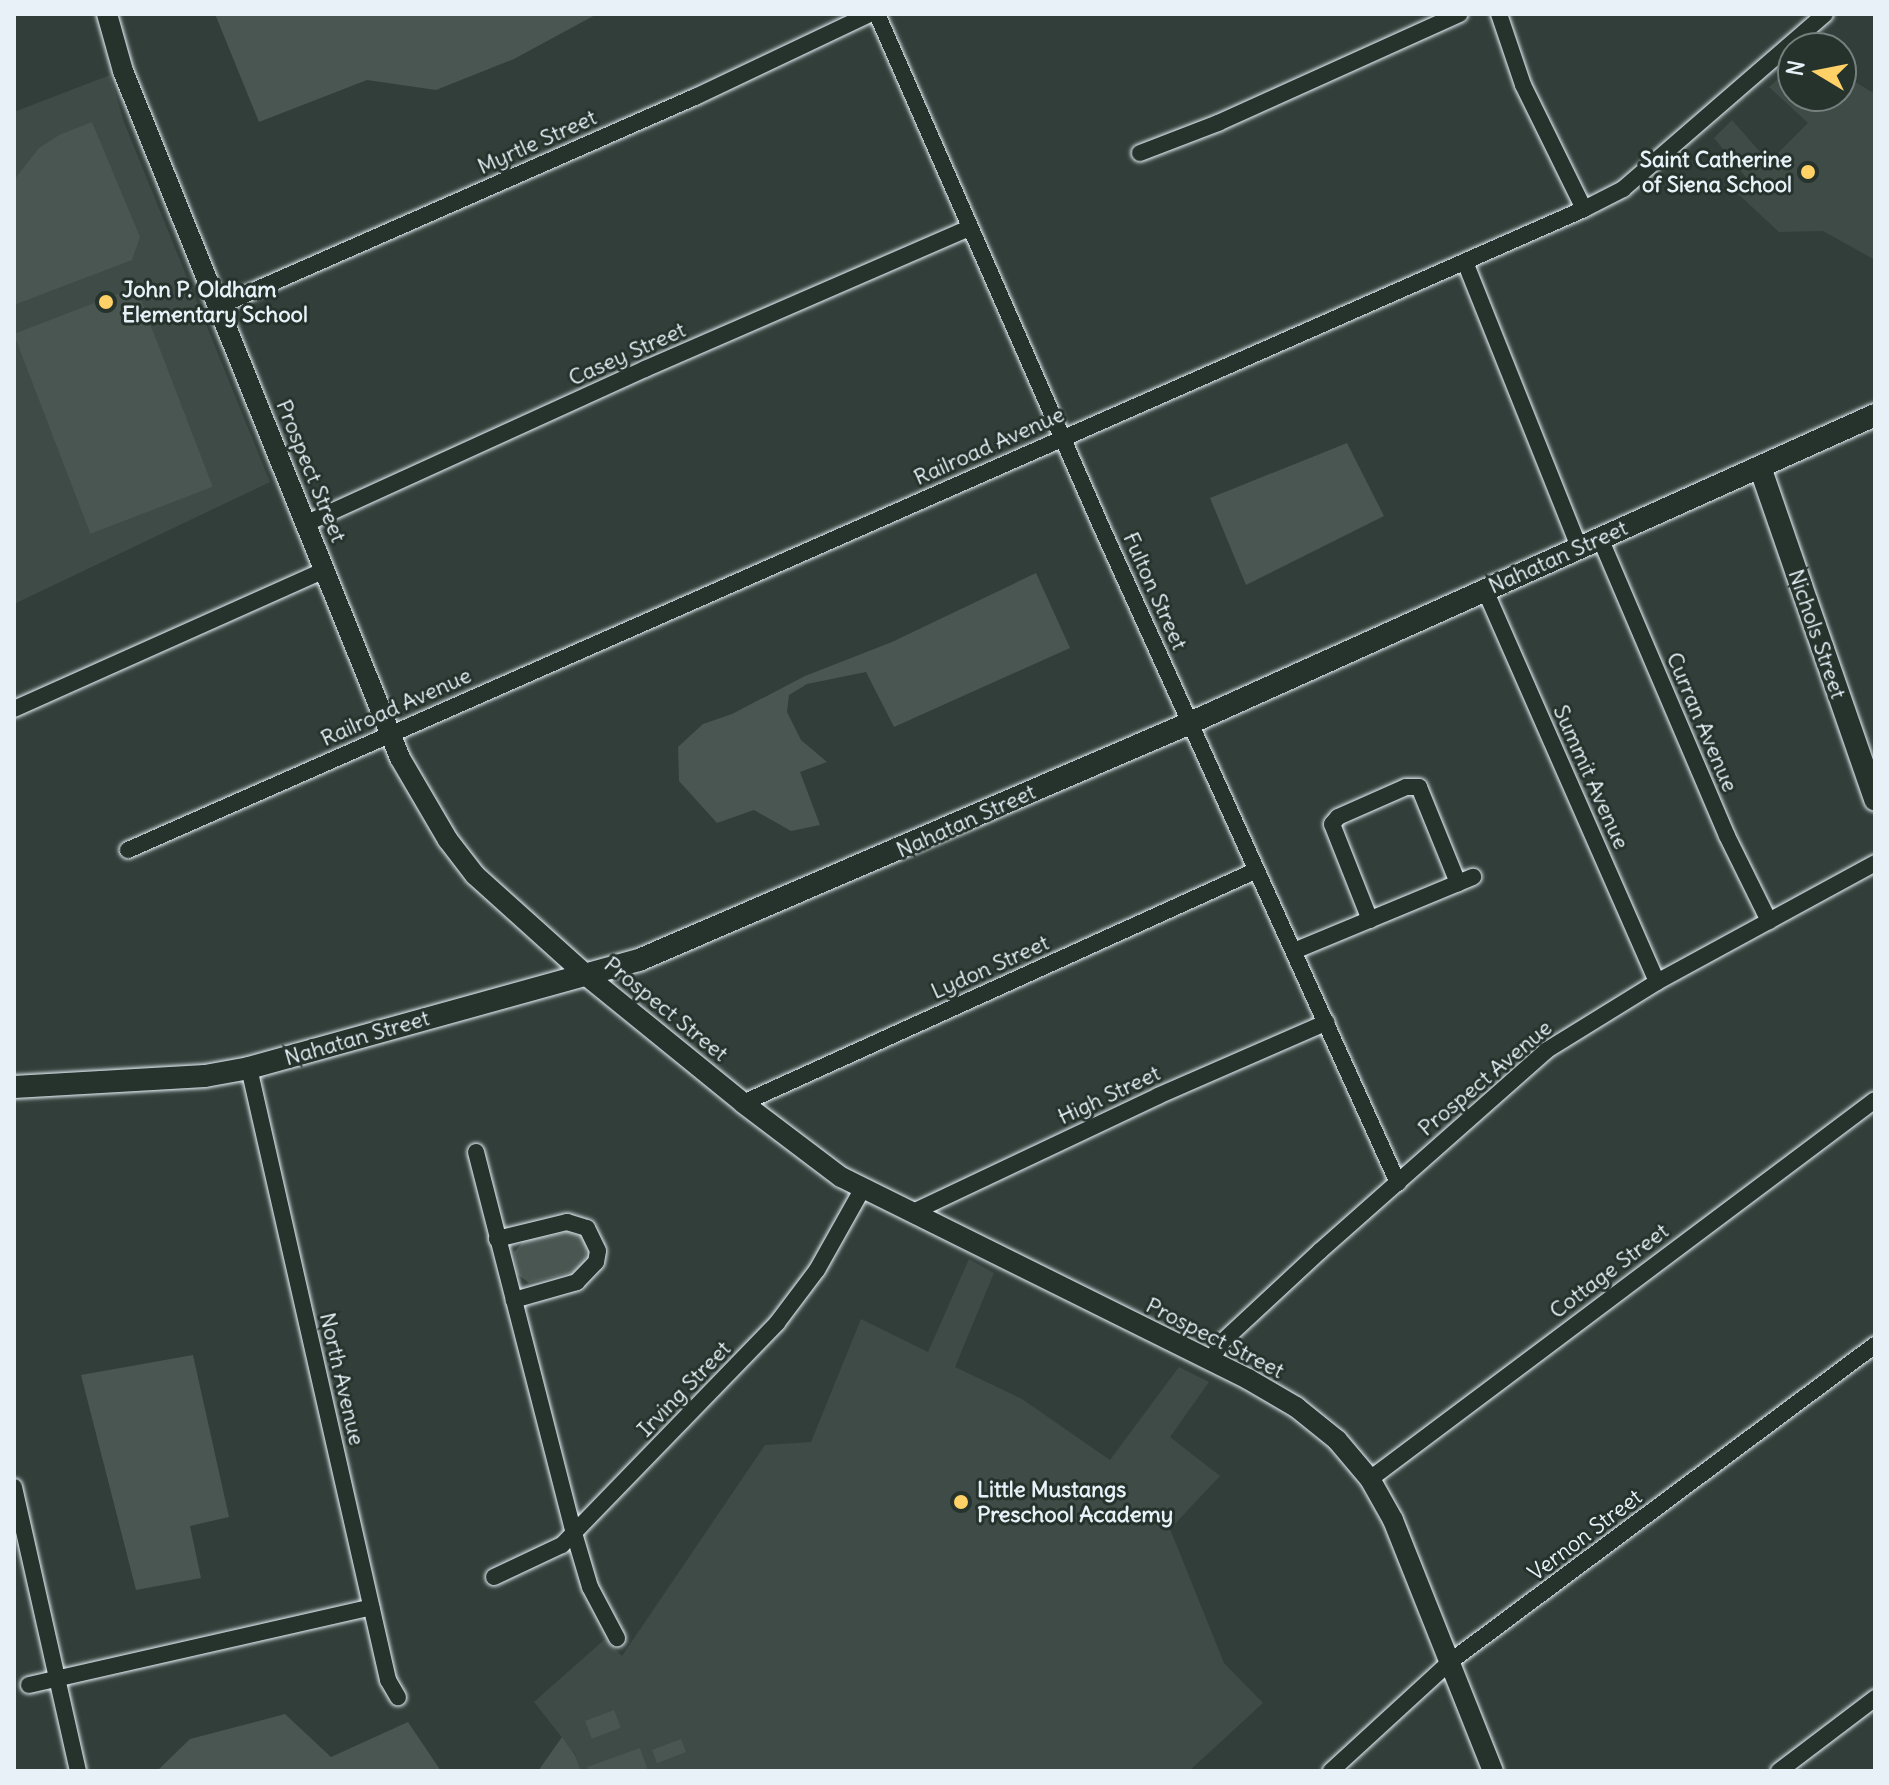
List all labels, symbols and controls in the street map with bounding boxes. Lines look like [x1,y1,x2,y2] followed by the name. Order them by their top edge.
[1777,32,1857,112] north arrow
[1780,58,1810,78] text: N
[473,104,601,180] street label: Myrtle Street
[1640,146,1792,198] place label: Saint Catherine of Siena School
[1799,163,1817,181] marker: Saint Catherine of Siena School
[122,276,308,328] place label: John P. Oldham Elementary School
[97,293,115,311] marker: John P. Oldham Elementary School
[564,316,690,392] street label: Casey Street
[270,396,352,546] street label: Prospect Street
[910,401,1068,491] street label: Railroad Avenue
[1484,515,1632,599] street label: Nahatan Street
[1117,528,1193,654] street label: Fulton Street
[1783,566,1851,702] street label: Nichols Street
[1661,648,1743,796] street label: Curran Avenue
[317,662,475,752] street label: Railroad Avenue
[1547,701,1635,853] street label: Summit Avenue
[892,779,1040,863] street label: Nahatan Street
[927,929,1053,1005] street label: Lydon Street
[599,951,733,1067] street label: Prospect Street
[282,1005,432,1071] street label: Nahatan Street
[1413,1014,1557,1142] street label: Prospect Avenue
[1054,1060,1164,1130] street label: High Street
[1544,1218,1674,1324] street label: Cottage Street
[1142,1292,1288,1384] street label: Prospect Street
[314,1310,370,1448] street label: North Avenue
[632,1336,736,1442] street label: Irving Street
[977,1476,1173,1528] place label: Little Mustangs Preschool Academy
[1523,1484,1647,1586] street label: Vernon Street
[952,1493,970,1511] marker: Little Mustangs Preschool Academy

